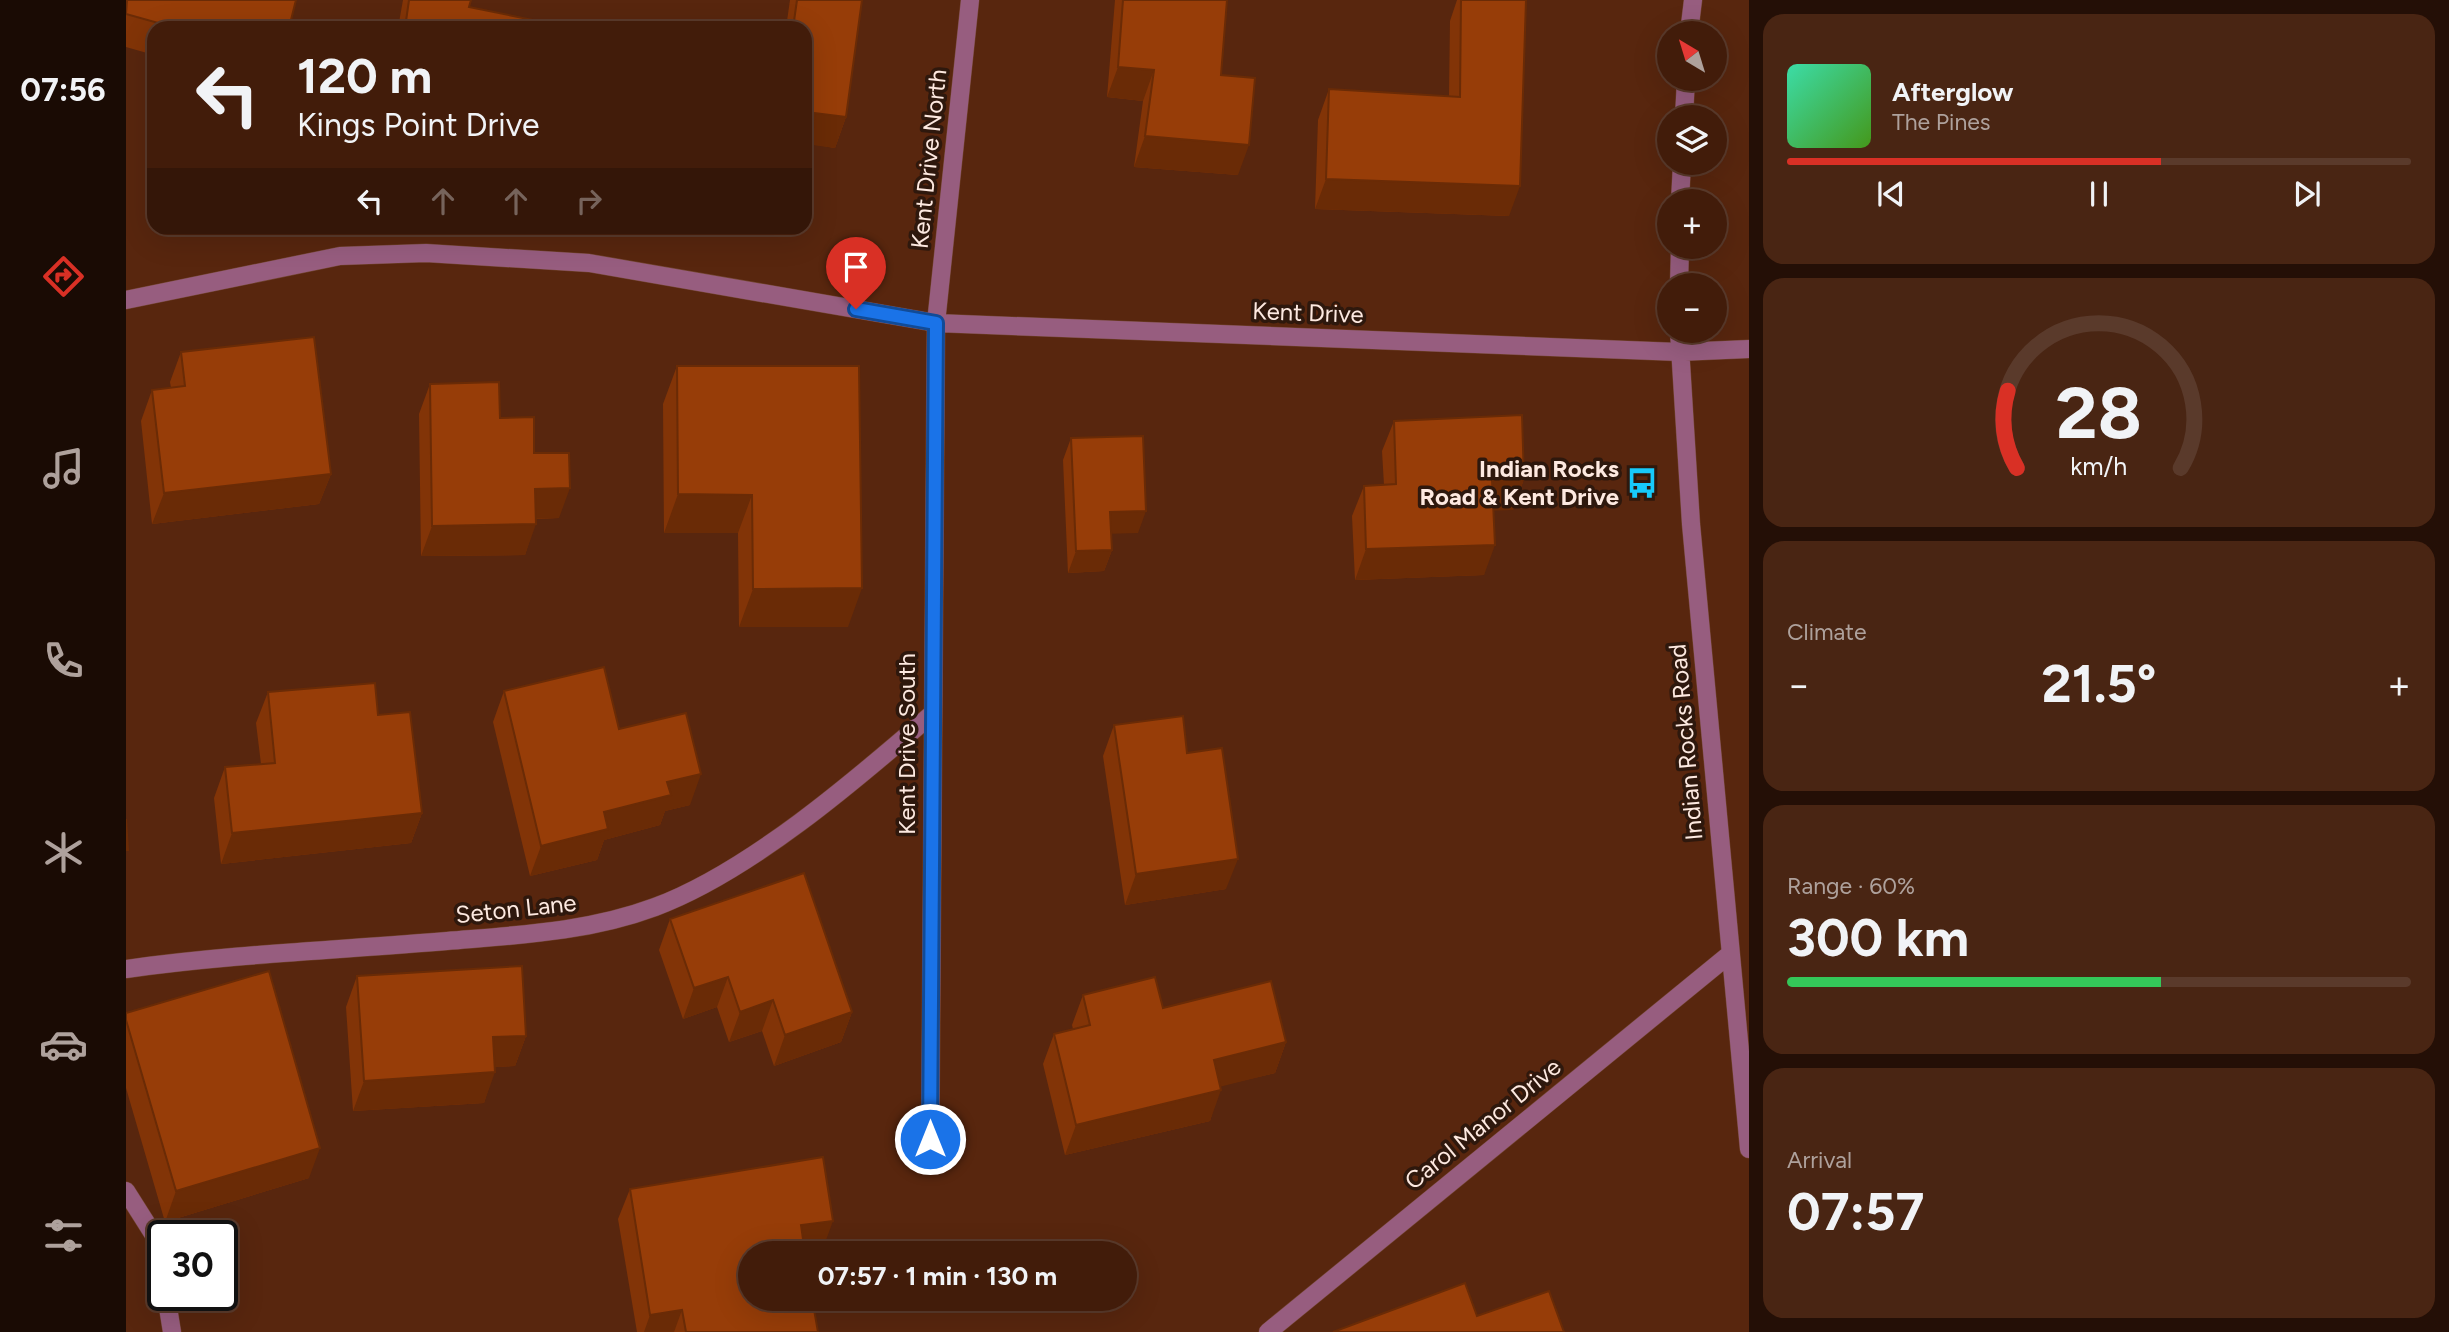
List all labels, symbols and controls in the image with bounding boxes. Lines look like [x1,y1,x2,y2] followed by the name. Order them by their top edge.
[1657,21,1727,91] north arrow
[1657,21,1727,343] map controls
[297,46,432,105] text: 120 m
[182,49,273,140] icon: left
[905,68,952,250] street label: Kent Drive North
[20,71,106,109] text: 07:56
[1892,76,2014,108] text: Afterglow
[1657,105,1727,175] button: layers
[297,106,539,144] text: Kings Point Drive
[1892,108,1991,136] text: The Pines
[1872,175,1910,213] icon: previous
[2080,175,2118,213] icon: pause
[2288,175,2326,213] icon: next
[351,182,389,220] icon: left
[424,182,462,220] icon: ahead
[497,182,535,220] icon: ahead
[570,182,608,220] icon: right
[1657,189,1727,259] button: +
[826,237,886,309] pin
[837,248,875,286] icon: arrive
[39,252,88,301] icon: directions
[1657,273,1727,343] button: −
[1252,296,1364,329] street label: Kent Drive
[2056,370,2142,457] text: 28
[39,444,88,493] icon: music
[2070,451,2128,481] text: km/h
[1420,454,1619,511] place label: Indian Rocks Road & Kent Drive
[1625,466,1659,500] bus stop icon: Indian Rocks Road & Kent Drive
[1787,618,1866,646] text: Climate
[39,636,88,685] icon: phone
[1662,643,1709,841] street label: Indian Rocks Road
[892,653,921,835] street label: Kent Drive South
[2042,653,2156,715] text: 21.5°
[1787,662,1811,708] text: −
[2387,662,2411,708] text: +
[39,828,88,877] icon: climate
[1787,872,1915,900] text: Range · 60%
[454,888,578,929] street label: Seton Lane
[1787,907,1969,969] text: 300 km
[39,1020,88,1069] icon: car
[1399,1052,1566,1195] street label: Carol Manor Drive
[893,1102,967,1176] position arrow
[1787,1146,1852,1174] text: Arrival
[1787,1181,1924,1243] text: 07:57
[39,1211,88,1260] icon: filters
[147,1220,238,1311] speed limit sign: 30
[818,1260,1057,1292] text: 07:57 · 1 min · 130 m

